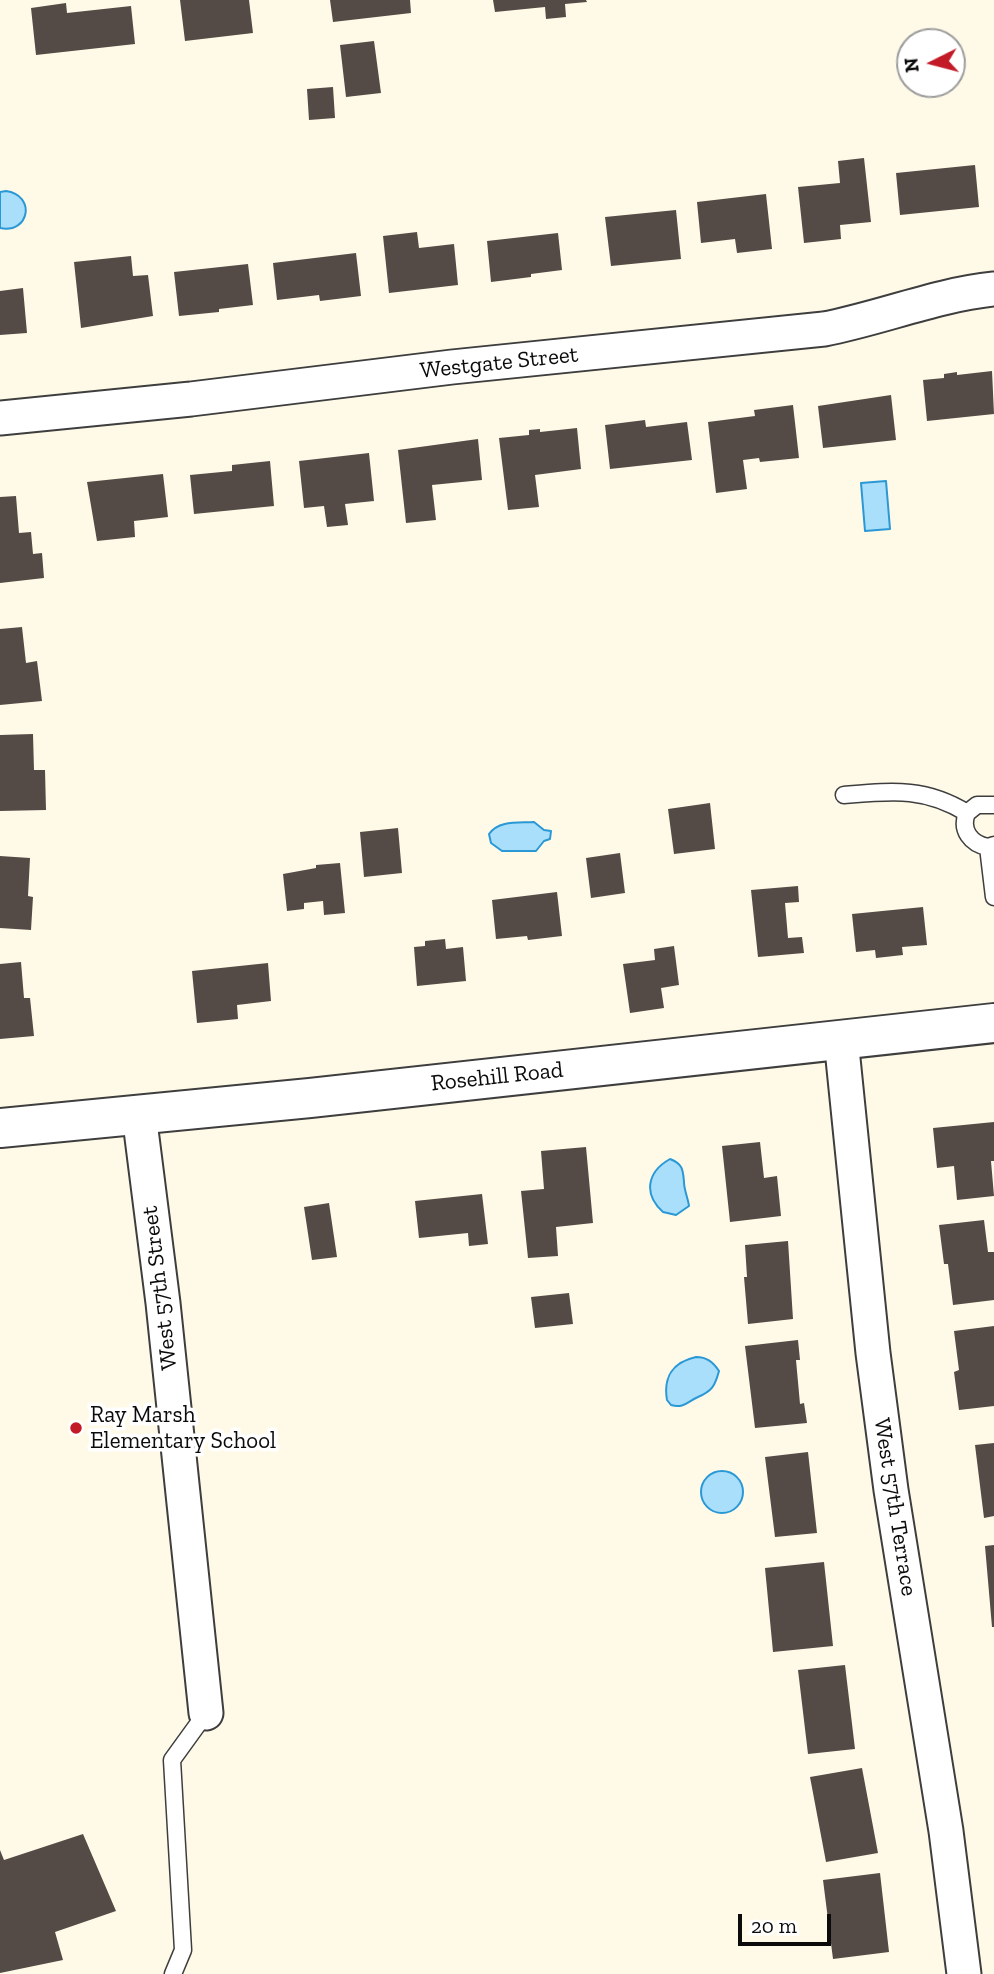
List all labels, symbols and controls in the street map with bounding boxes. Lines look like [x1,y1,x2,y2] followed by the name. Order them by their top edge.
[896,28,966,98] north arrow
[899,57,924,73] text: N
[419,341,579,385] street label: Westgate Street
[430,1056,564,1098] street label: Rosehill Road
[136,1204,184,1372] street label: West 57th Street
[90,1401,276,1455] place label: Ray Marsh Elementary School
[867,1416,923,1598] street label: West 57th Terrace
[68,1420,84,1436] marker: Ray Marsh Elementary School
[742,1900,835,1944] scale bar
[751,1913,797,1938] text: 20 m

